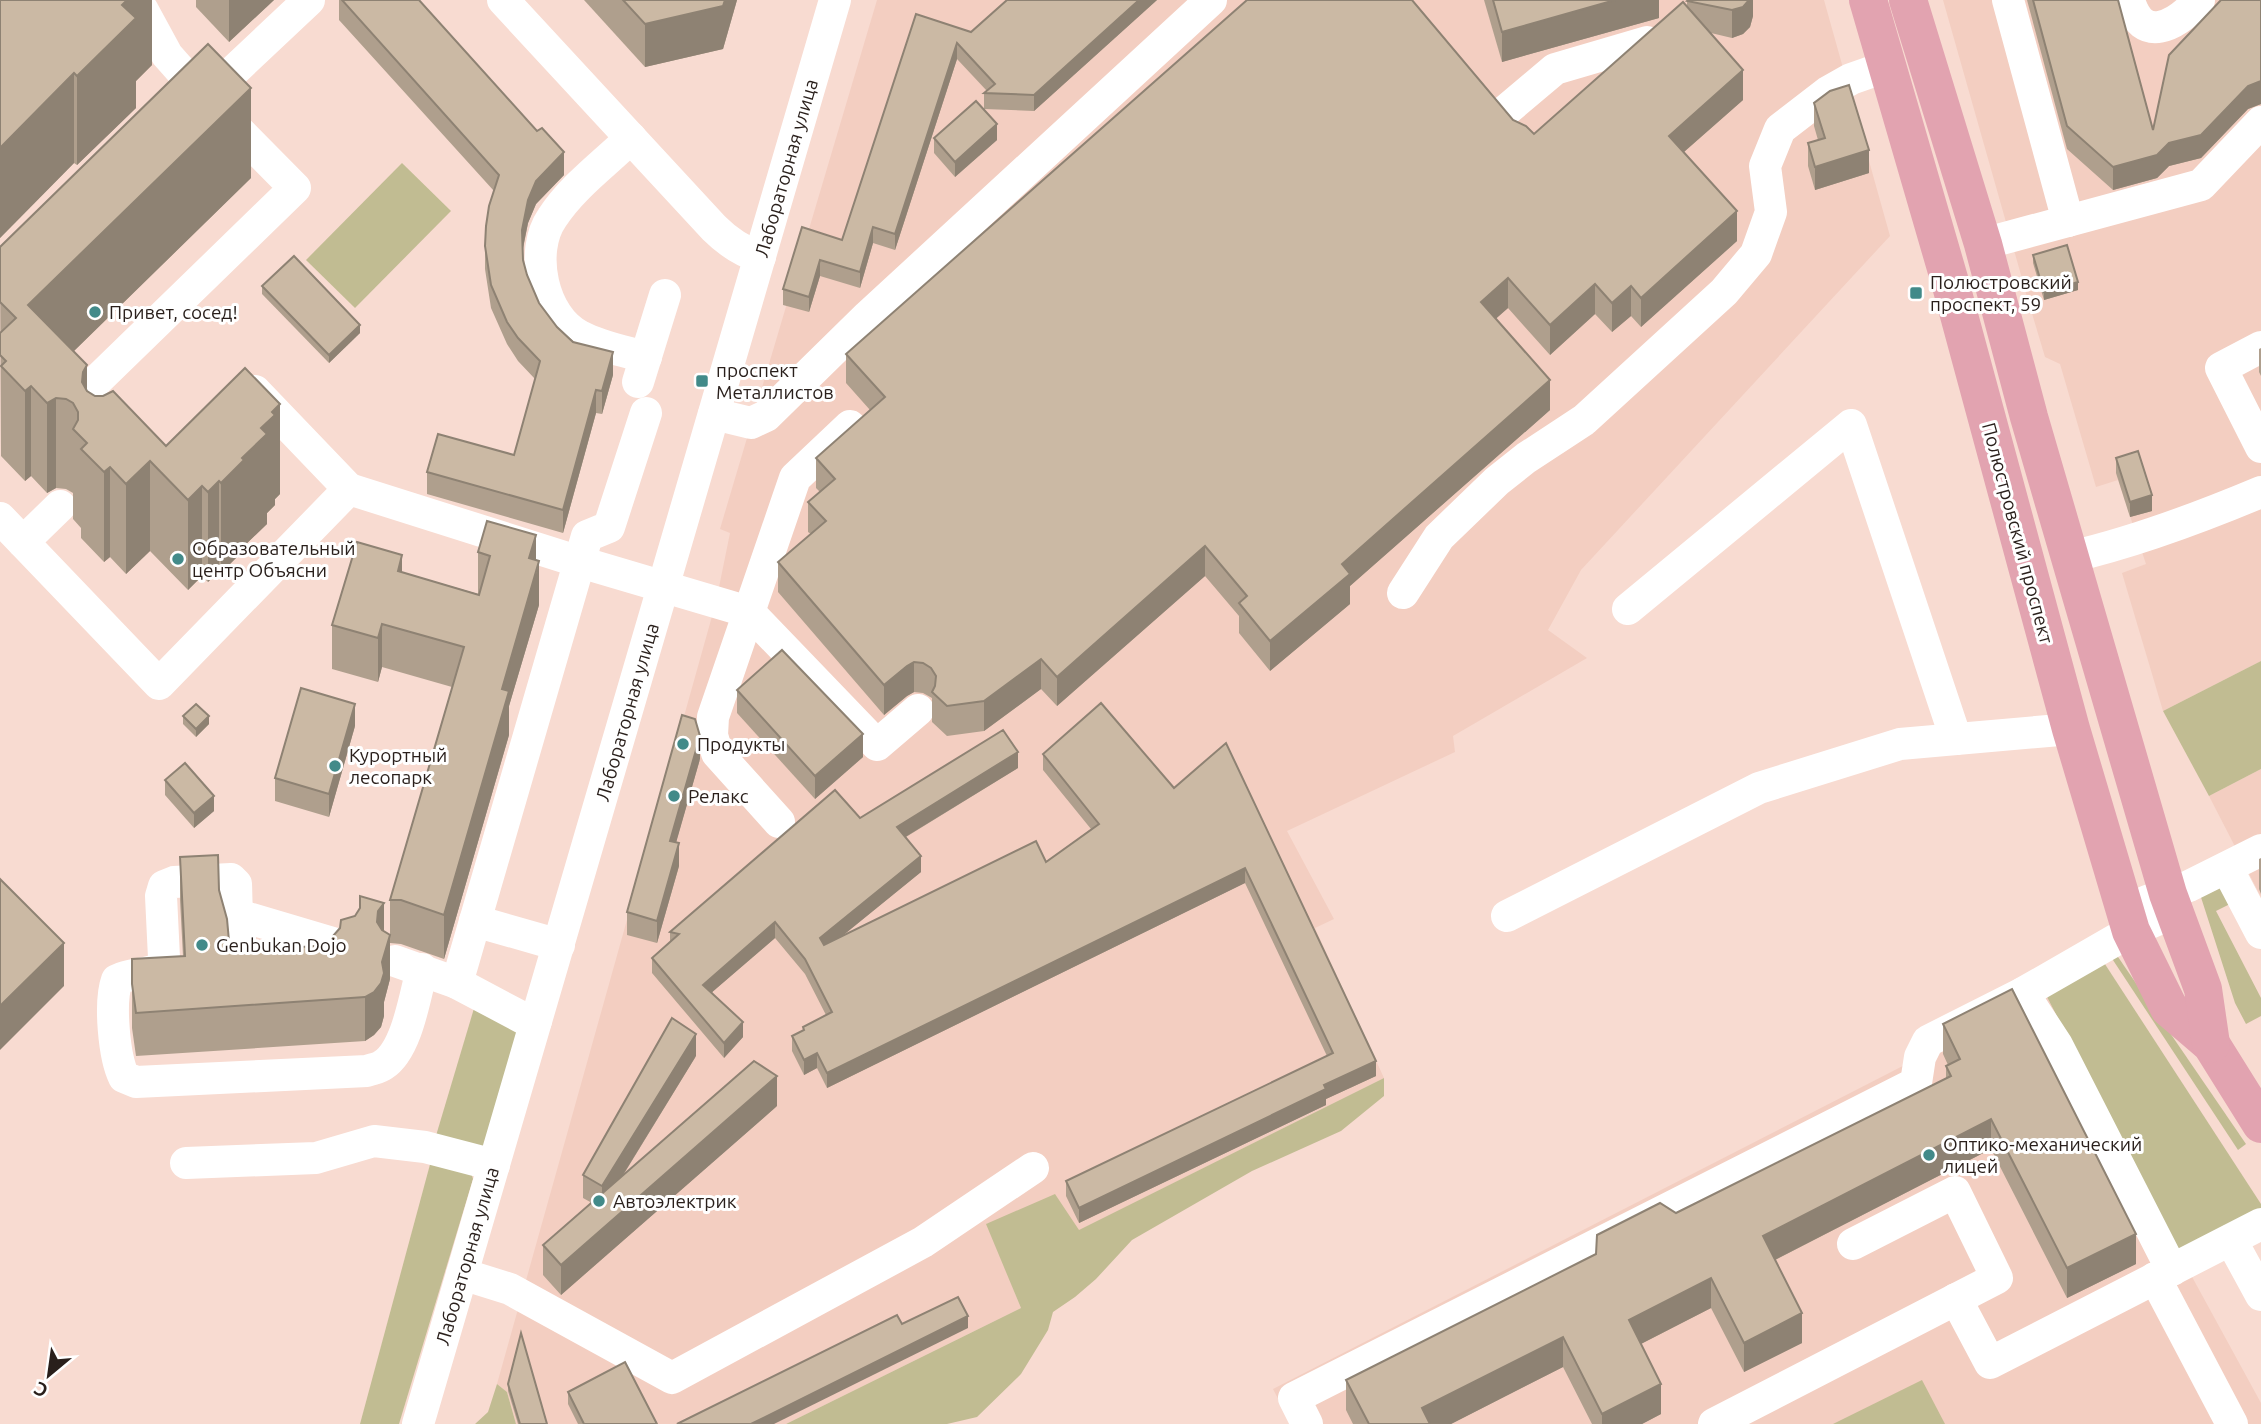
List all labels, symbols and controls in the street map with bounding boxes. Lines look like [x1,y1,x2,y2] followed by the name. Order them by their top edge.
[750,76,822,260] street label: Лабораторная улица
[1930,271,2072,315] place label: Полюстровский проспект, 59
[1908,285,1924,301] marker: Полюстровский проспект, 59
[109,301,238,323] place label: Привет, сосед!
[87,304,103,320] marker: Привет, сосед!
[716,359,834,403] place label: проспект Металлистов
[694,373,710,389] marker: проспект Металлистов
[1978,420,2058,646] street label: Полюстровский проспект
[192,537,356,581] place label: Образовательный центр Объясни
[170,551,186,567] marker: Образовательный центр Объясни
[591,620,663,804] street label: Лабораторная улица
[697,733,785,755] place label: Продукты
[675,736,691,752] marker: Продукты
[349,744,447,788] place label: Курортный лесопарк
[327,758,343,774] marker: Курортный лесопарк
[688,785,749,807] place label: Релакс
[666,788,682,804] marker: Релакс
[216,934,347,956] place label: Genbukan Dojo
[194,937,210,953] marker: Genbukan Dojo
[1943,1133,2142,1177] place label: Оптико-механический лицей
[1921,1147,1937,1163] marker: Оптико-механический лицей
[431,1164,503,1348] street label: Лабораторная улица
[613,1190,737,1212] place label: Автоэлектрик
[591,1193,607,1209] marker: Автоэлектрик
[14,1340,84,1410] north arrow
[30,1377,51,1402] text: С

